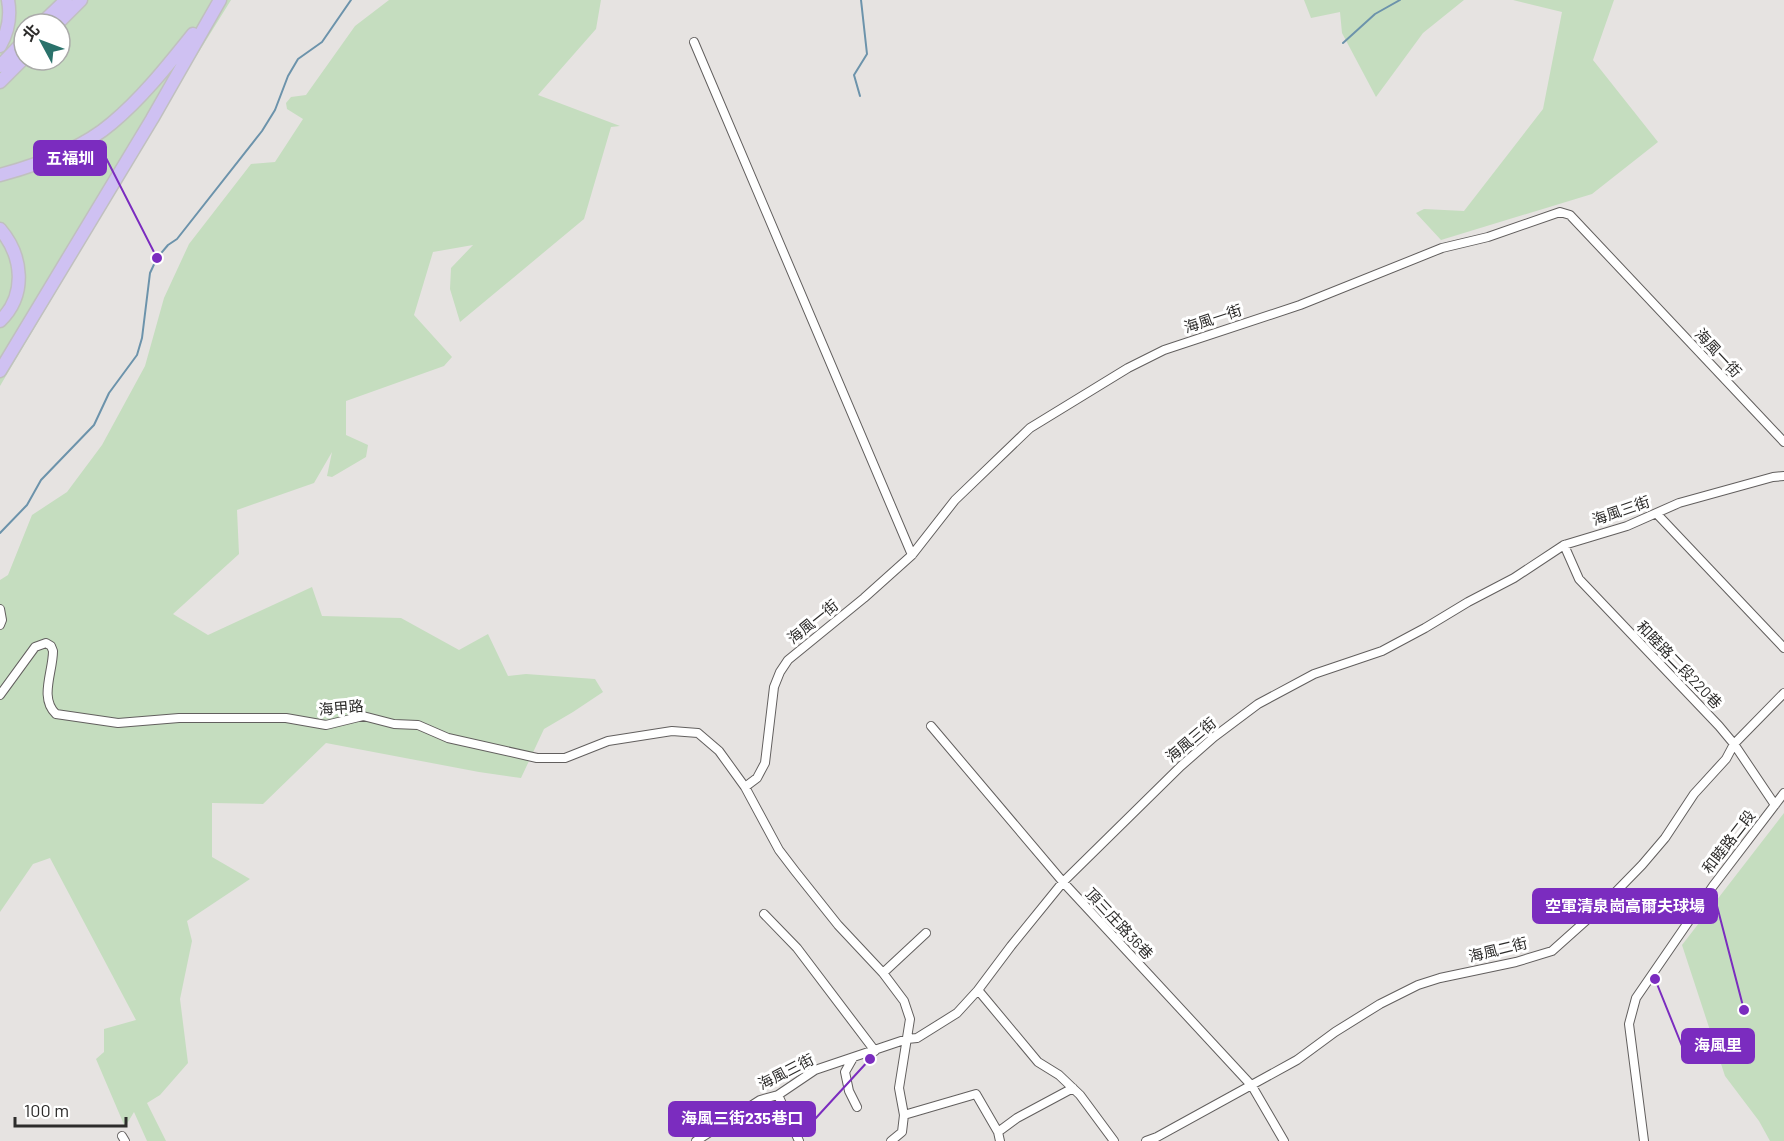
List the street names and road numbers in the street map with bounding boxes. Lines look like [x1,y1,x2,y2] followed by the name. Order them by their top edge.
[1181,300,1244,336] street label: 海風一街
[1692,324,1746,380] street label: 海風一街
[1589,492,1652,528] street label: 海風三街
[783,595,841,647] street label: 海風一街
[1633,617,1726,712] street label: 和睦路二段220巷
[318,696,364,718] street label: 海甲路
[1162,713,1219,765] street label: 海風三街
[1698,806,1758,876] street label: 和睦路二段
[1082,884,1157,963] street label: 頂三庄路36巷
[1466,933,1529,965] street label: 海風二街
[755,1049,816,1093] street label: 海風三街

